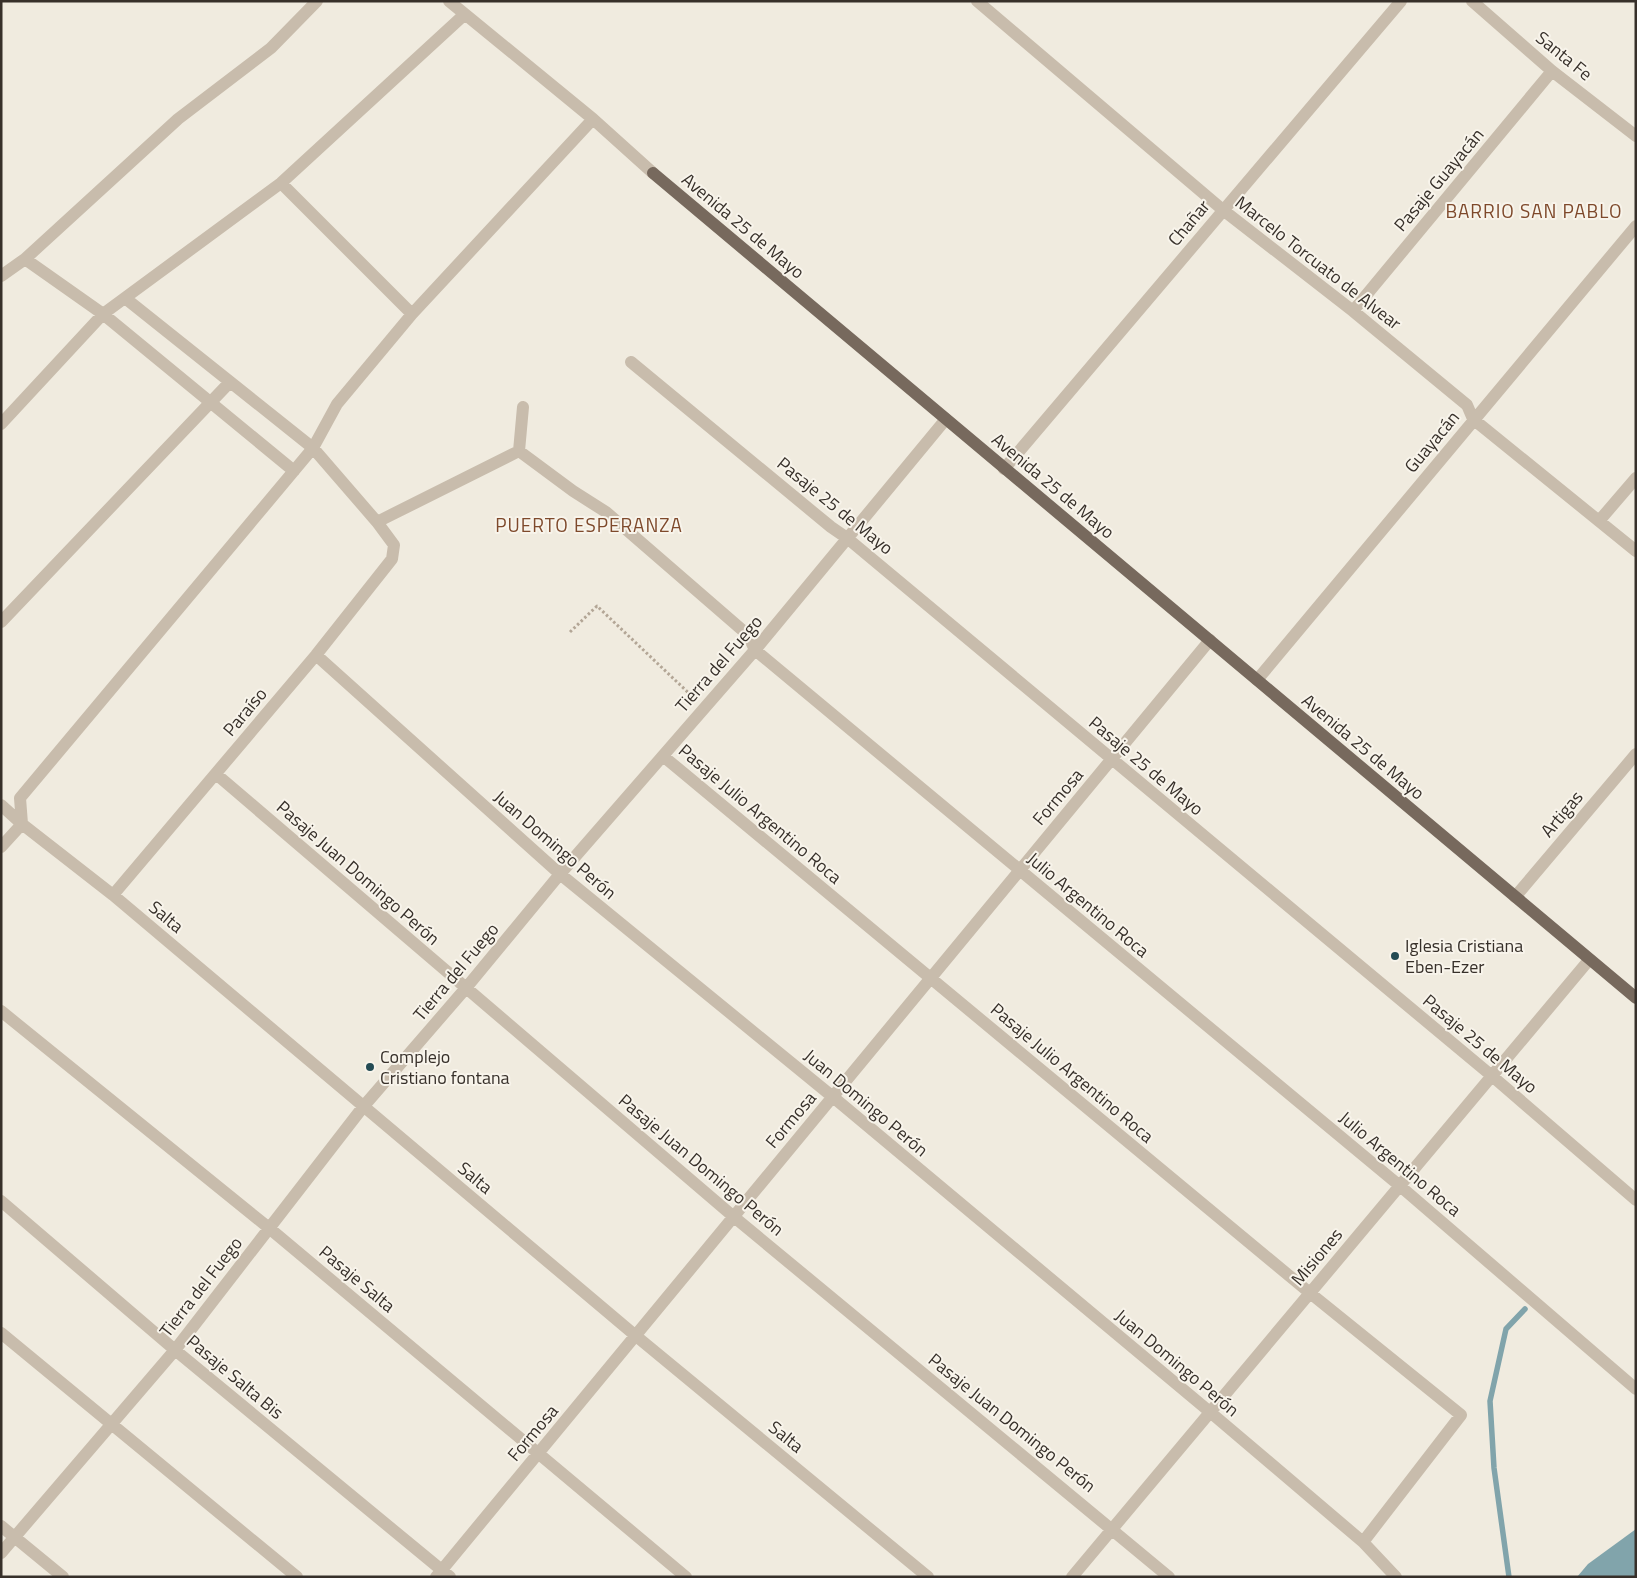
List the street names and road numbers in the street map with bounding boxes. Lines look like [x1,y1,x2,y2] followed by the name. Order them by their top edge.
[1530,24,1598,87] street label: Santa Fe
[1387,122,1490,237] street label: Pasaje Guayacán
[676,166,811,285] street label: Avenida 25 de Mayo
[1229,189,1407,336] street label: Marcelo Torcuato de Alvear
[1161,194,1216,252] street label: Chañar
[1398,405,1466,479] street label: Guayacán
[986,426,1121,545] street label: Avenida 25 de Mayo
[771,450,899,561] street label: Pasaje 25 de Mayo
[669,609,769,718] street label: Tierra del Fuego
[216,681,273,742] street label: Paraíso
[1296,687,1431,806] street label: Avenida 25 de Mayo
[1083,709,1210,822] street label: Pasaje 25 de Mayo
[673,737,848,890] street label: Pasaje Julio Argentino Roca
[1026,762,1089,831] street label: Formosa
[488,784,623,906] street label: Juan Domingo Perón
[1534,784,1589,843] street label: Artigas
[271,794,446,951] street label: Pasaje Juan Domingo Perón
[1022,845,1155,964] street label: Julio Argentino Roca
[143,894,190,939] street label: Salta
[406,917,505,1027] street label: Tierra del Fuego
[1417,987,1544,1100] street label: Pasaje 25 de Mayo
[985,996,1160,1149] street label: Pasaje Julio Argentino Roca
[798,1043,934,1163] street label: Juan Domingo Perón
[759,1085,822,1154] street label: Formosa
[613,1087,790,1242] street label: Pasaje Juan Domingo Perón
[1334,1104,1467,1223] street label: Julio Argentino Roca
[452,1155,499,1200] street label: Salta
[1284,1222,1349,1291] street label: Misiones
[153,1231,249,1343] street label: Tierra del Fuego
[313,1239,401,1319] street label: Pasaje Salta
[1109,1303,1245,1423] street label: Juan Domingo Perón
[181,1328,290,1425] street label: Pasaje Salta Bis
[923,1346,1102,1499] street label: Pasaje Juan Domingo Perón
[501,1398,564,1467] street label: Formosa
[763,1414,810,1459] street label: Salta

